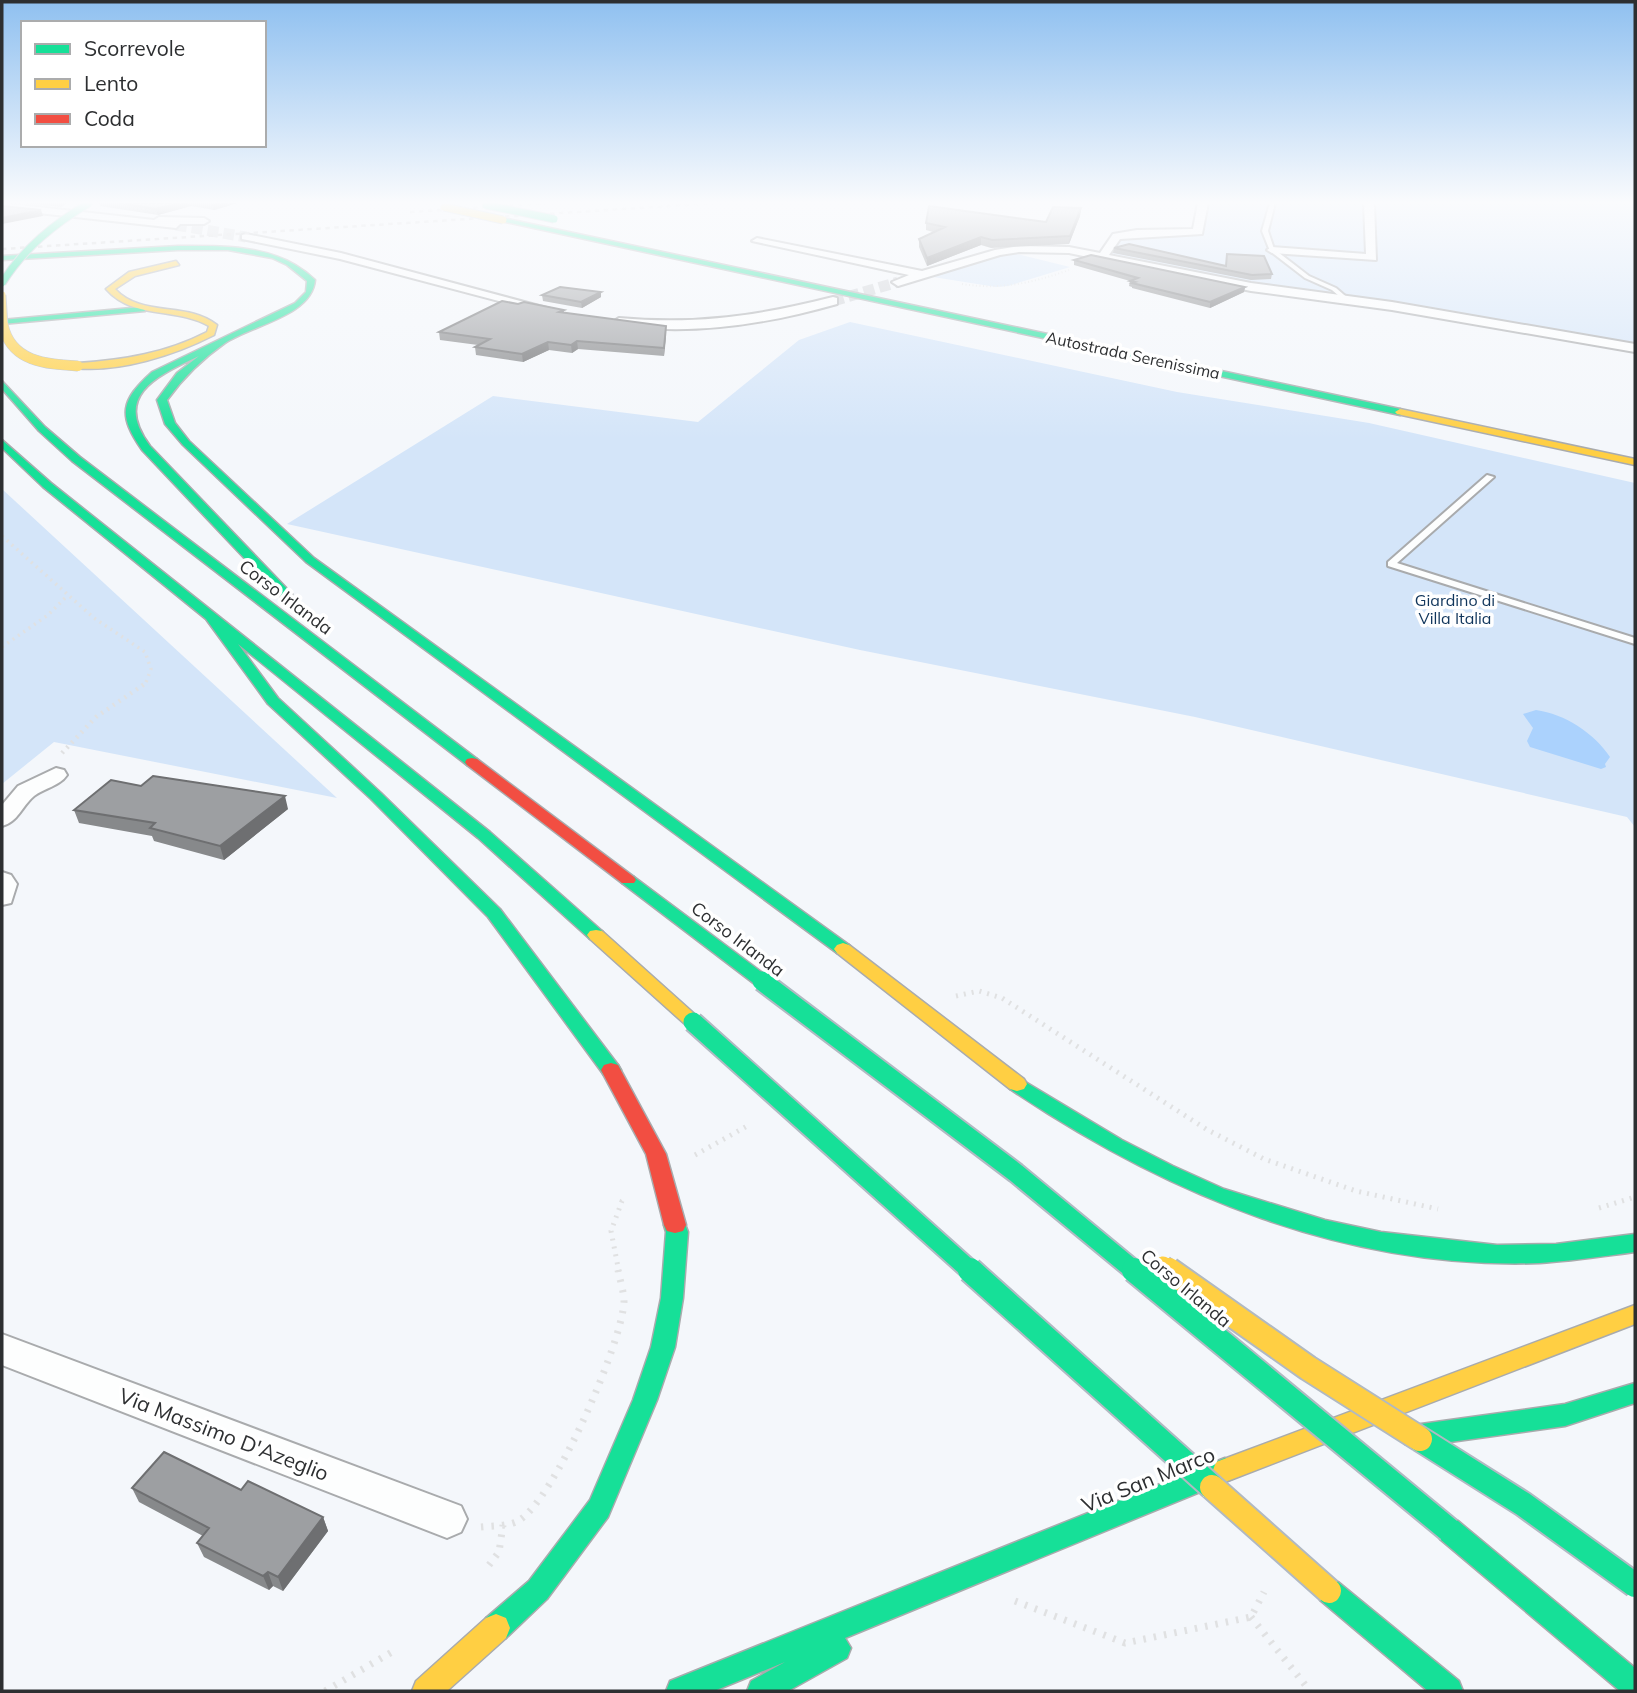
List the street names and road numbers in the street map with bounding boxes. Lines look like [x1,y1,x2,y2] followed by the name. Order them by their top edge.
[1044,327,1222,383] street label: Autostrada Serenissima
[235,554,337,640] street label: Corso Irlanda
[687,896,789,982] street label: Corso Irlanda
[1136,1244,1236,1332] street label: Corso Irlanda
[115,1382,333,1486] street label: Via Massimo D'Azeglio
[1078,1440,1218,1518] street label: Via San Marco

